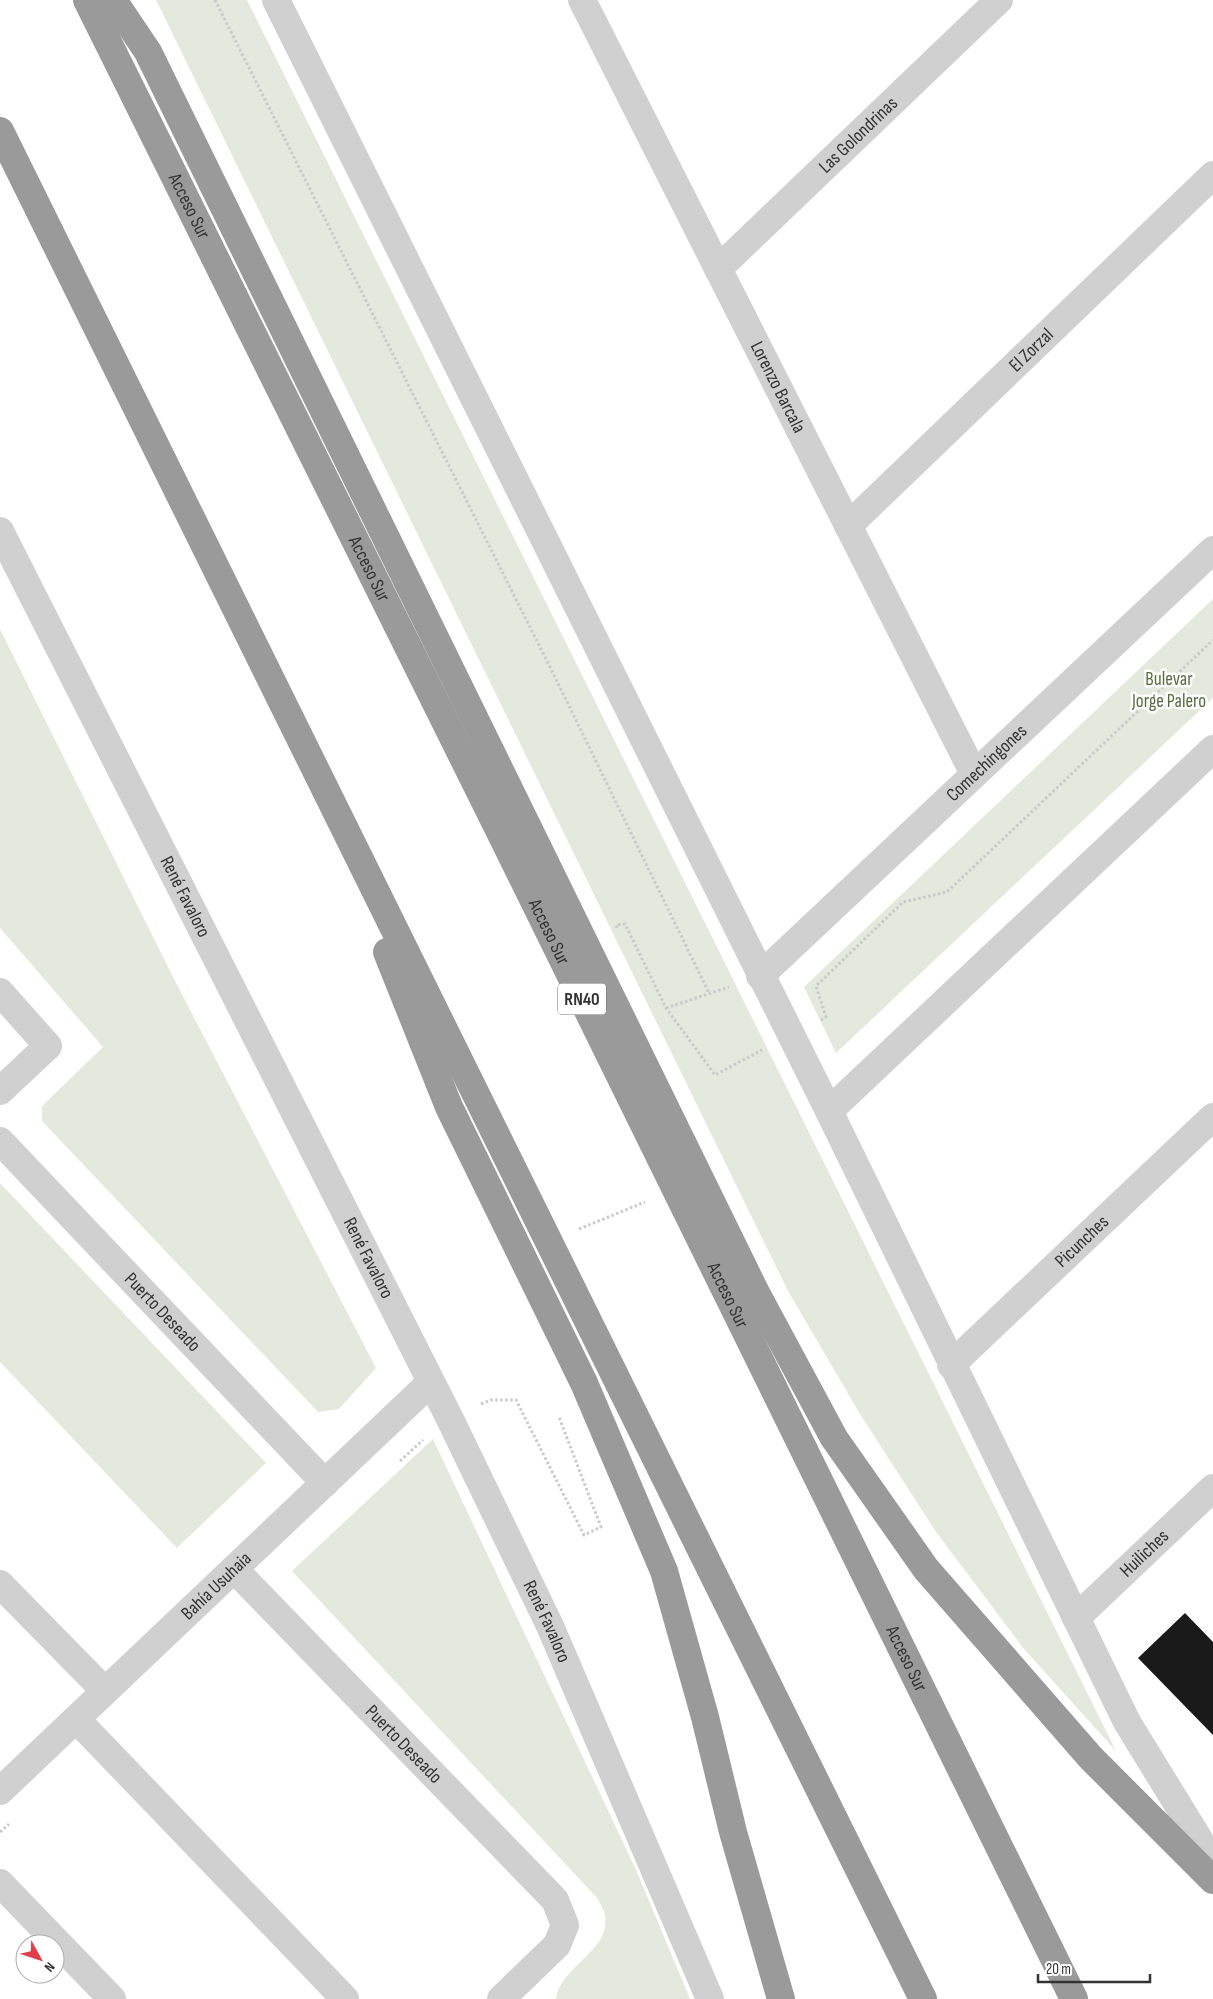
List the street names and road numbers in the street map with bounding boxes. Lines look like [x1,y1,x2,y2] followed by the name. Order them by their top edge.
[814,92,902,178] street label: Las Golondrinas
[163,168,215,243] street label: Acceso Sur
[1004,323,1058,377] street label: El Zorzal
[745,338,811,437] street label: Lorenzo Barcala
[343,531,396,606] street label: Acceso Sur
[941,719,1032,806] street label: Comechingones
[155,852,215,941] street label: René Favaloro
[523,894,575,969] street label: Acceso Sur
[558,984,606,1014] road number: RN40
[1050,1210,1114,1272] street label: Picunches
[338,1214,399,1302] street label: René Favaloro
[702,1258,754,1332] street label: Acceso Sur
[120,1268,206,1356] street label: Puerto Deseado
[1115,1525,1174,1582] street label: Huiliches
[176,1547,256,1625] street label: Bahía Usuhaia
[518,1577,576,1666] street label: René Favaloro
[880,1621,933,1696] street label: Acceso Sur
[361,1700,447,1788] street label: Puerto Deseado

